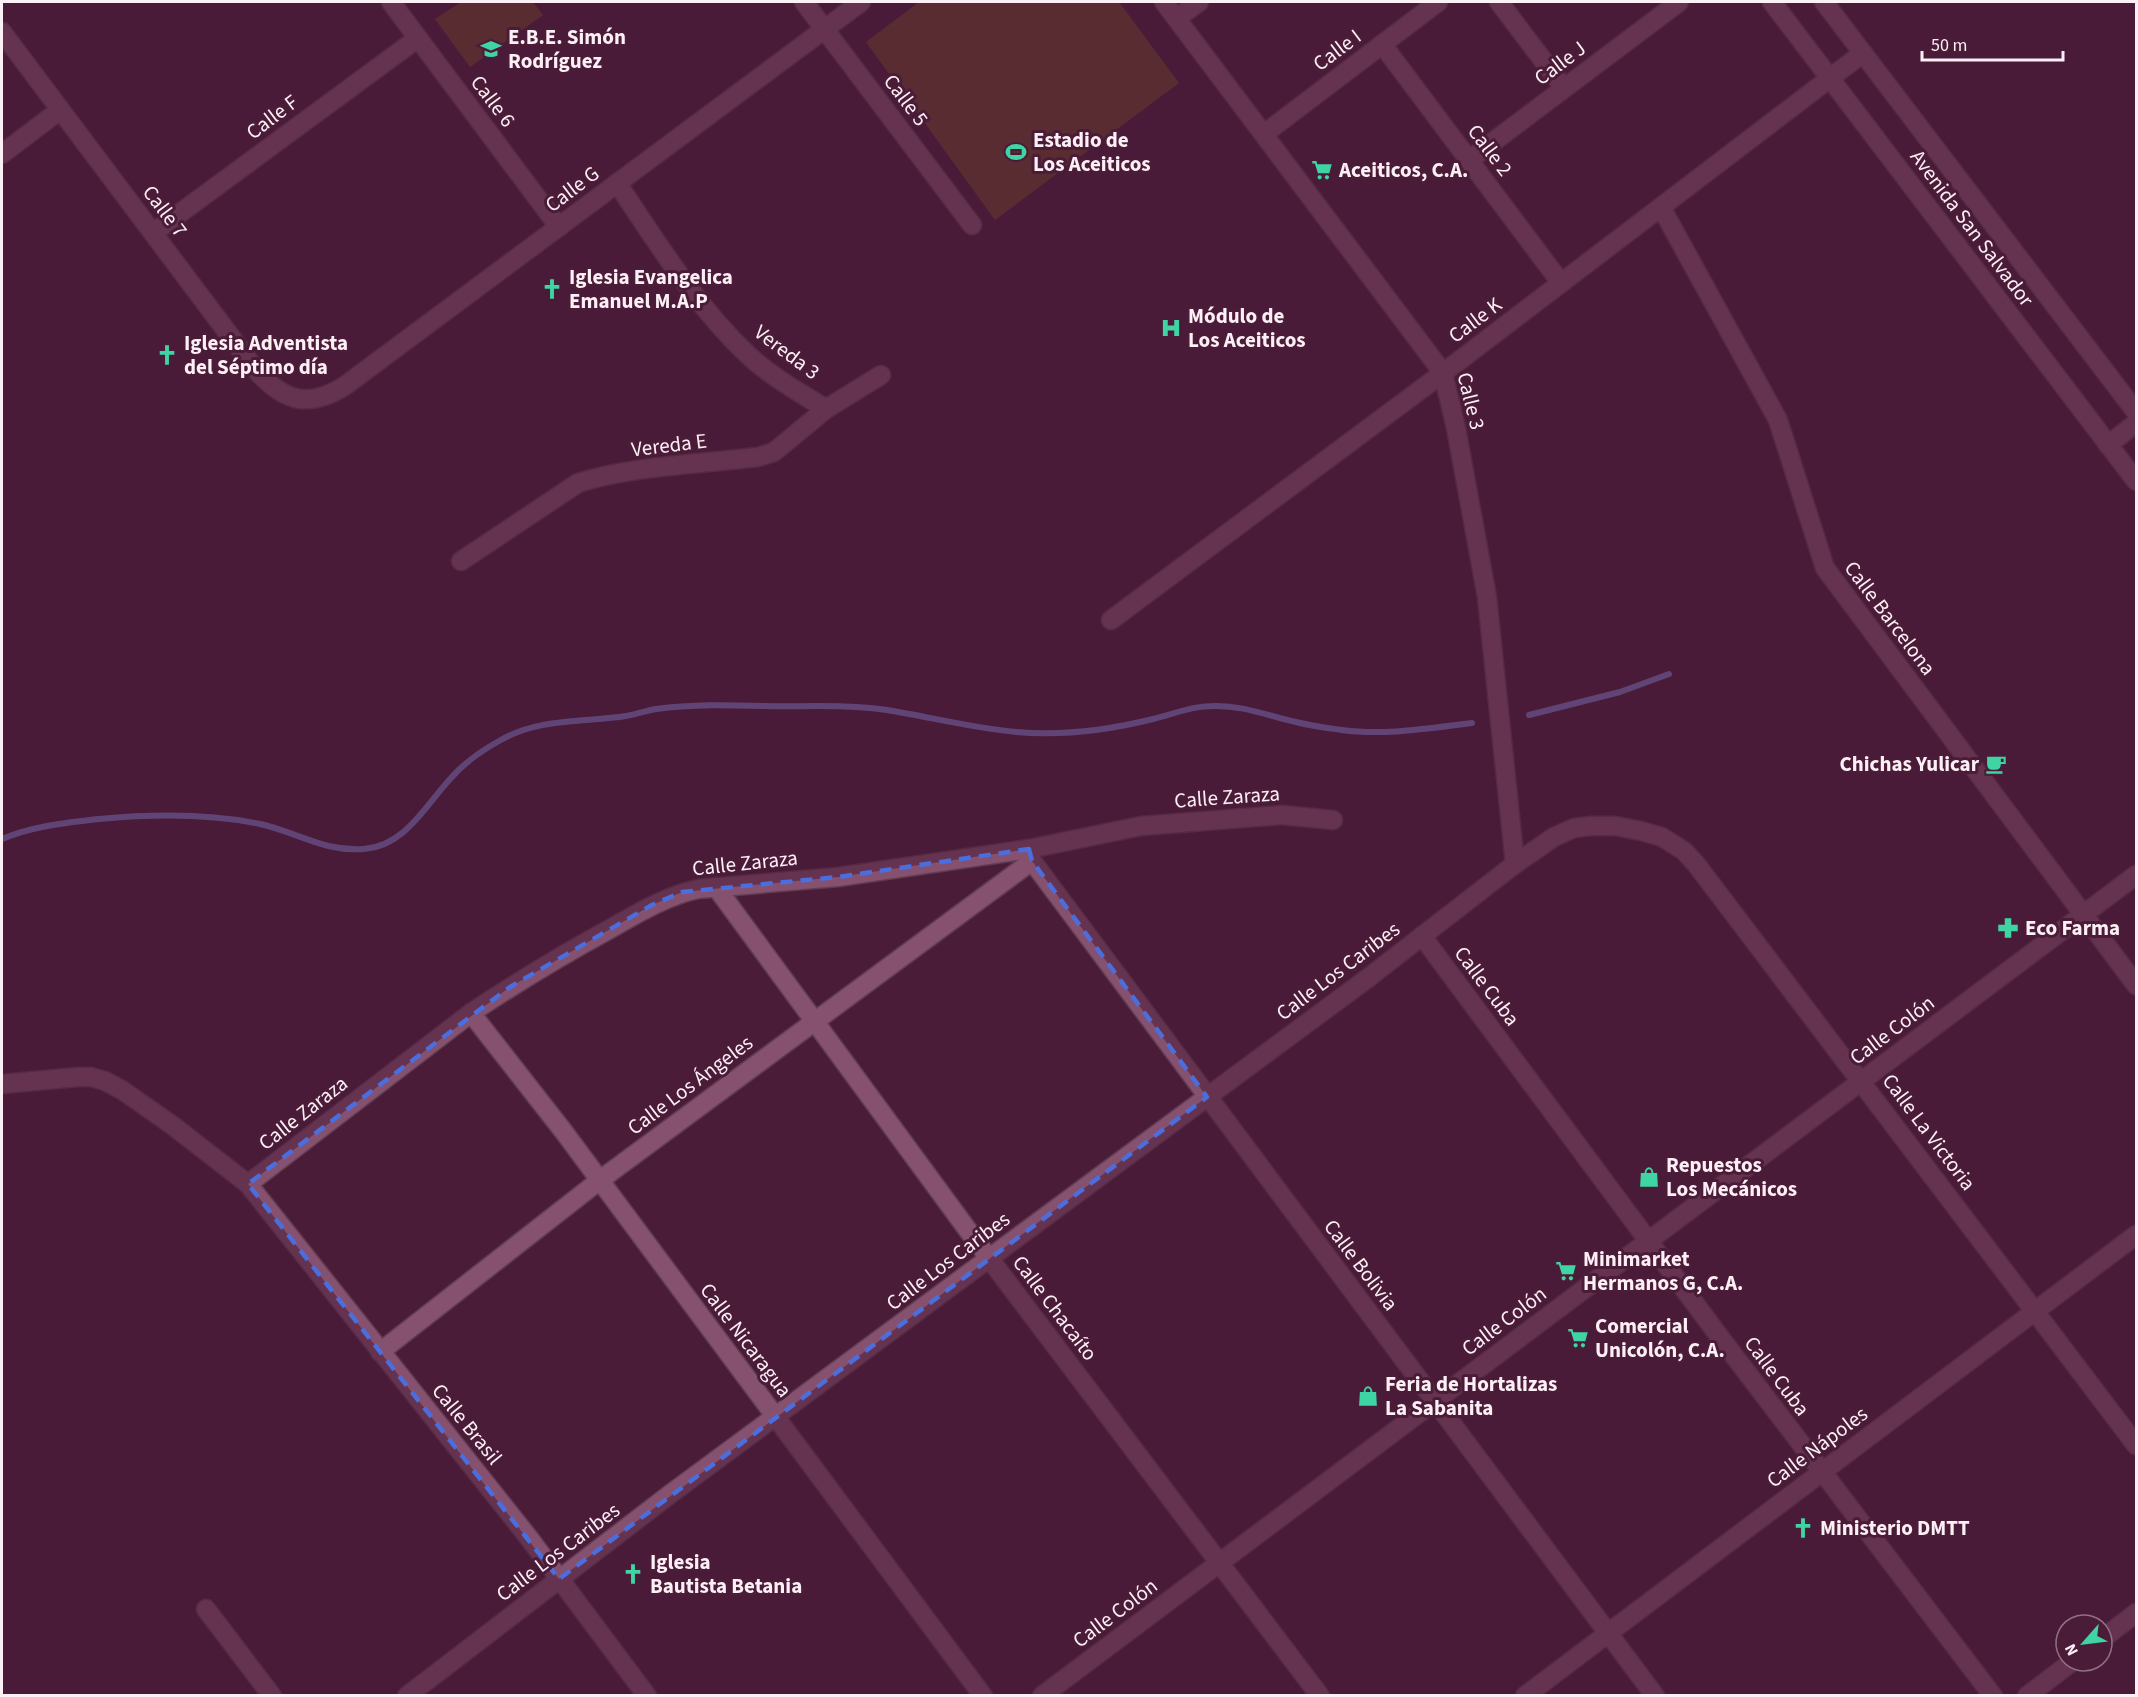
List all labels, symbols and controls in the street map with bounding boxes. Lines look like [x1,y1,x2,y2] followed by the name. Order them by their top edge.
[508,22,626,76] place label: E.B.E. Simón Rodríguez
[1307,22,1367,78] street label: Calle I
[1922,24,2063,62] scale bar
[1931,33,1967,58] text: 50 m
[1528,34,1592,92] street label: Calle J
[479,37,503,61] school or university icon: E.B.E. Simón Rodríguez
[876,68,936,132] street label: Calle 5
[463,69,523,133] street label: Calle 6
[240,87,304,147] street label: Calle F
[1460,118,1520,182] street label: Calle 2
[1033,125,1151,179] place label: Estadio de Los Aceiticos
[1004,140,1028,164] sports icon: Estadio de Los Aceiticos
[1903,143,2041,313] street label: Avenida San Salvador
[1338,155,1468,185] place label: Aceiticos, C.A.
[1310,158,1334,182] supermarket icon: Aceiticos, C.A.
[539,159,605,219] street label: Calle G
[135,179,195,243] street label: Calle 7
[569,262,733,316] place label: Iglesia Evangelica Emanuel M.A.P
[540,277,564,301] church icon: Iglesia Evangelica Emanuel M.A.P
[1442,289,1509,350] street label: Calle K
[1188,301,1306,355] place label: Módulo de Los Aceiticos
[1159,316,1183,340] hospital icon: Módulo de Los Aceiticos
[748,317,826,387] street label: Vereda 3
[184,328,348,382] place label: Iglesia Adventista del Séptimo día
[155,343,179,367] church icon: Iglesia Adventista del Séptimo día
[1449,369,1493,433] street label: Calle 3
[629,425,709,465] street label: Vereda E
[1837,555,1943,681] street label: Calle Barcelona
[1840,749,1980,779] place label: Chichas Yulicar
[1984,752,2008,776] cafe icon: Chichas Yulicar
[1173,778,1281,816] street label: Calle Zaraza
[691,843,799,883] street label: Calle Zaraza
[2025,913,2120,943] place label: Eco Farma
[1270,914,1406,1028] street label: Calle Los Caribes
[1996,916,2020,940] pharmacy icon: Eco Farma
[1447,940,1527,1032] street label: Calle Cuba
[1843,988,1941,1072] street label: Calle Colón
[621,1028,759,1142] street label: Calle Los Ángeles
[1875,1067,1983,1197] street label: Calle La Victoria
[252,1069,354,1157] street label: Calle Zaraza
[1666,1150,1797,1204] place label: Repuestos Los Mecánicos
[1637,1165,1661,1189] shop icon: Repuestos Los Mecánicos
[880,1204,1016,1318] street label: Calle Los Caribes
[1317,1213,1405,1317] street label: Calle Bolivia
[1583,1244,1743,1298] place label: Minimarket Hermanos G, C.A.
[1005,1249,1105,1367] street label: Calle Chacaíto
[1554,1259,1578,1283] supermarket icon: Minimarket Hermanos G, C.A.
[693,1276,799,1404] street label: Calle Nicaragua
[1455,1279,1553,1363] street label: Calle Colón
[1595,1311,1725,1365] place label: Comercial Unicolón, C.A.
[1566,1326,1590,1350] supermarket icon: Comercial Unicolón, C.A.
[1737,1330,1817,1422] street label: Calle Cuba
[1385,1369,1557,1423] place label: Feria de Hortalizas La Sabanita
[425,1377,509,1471] street label: Calle Brasil
[1356,1384,1380,1408] shop icon: Feria de Hortalizas La Sabanita
[1760,1399,1874,1495] street label: Calle Nápoles
[490,1495,626,1609] street label: Calle Los Caribes
[1820,1513,1970,1543] place label: Ministerio DMTT
[1791,1516,1815,1540] church icon: Ministerio DMTT
[650,1547,802,1601] place label: Iglesia Bautista Betania
[621,1562,645,1586] church icon: Iglesia Bautista Betania
[1066,1571,1164,1655] street label: Calle Colón
[2054,1613,2114,1673] north arrow
[2059,1640,2084,1659] text: N

